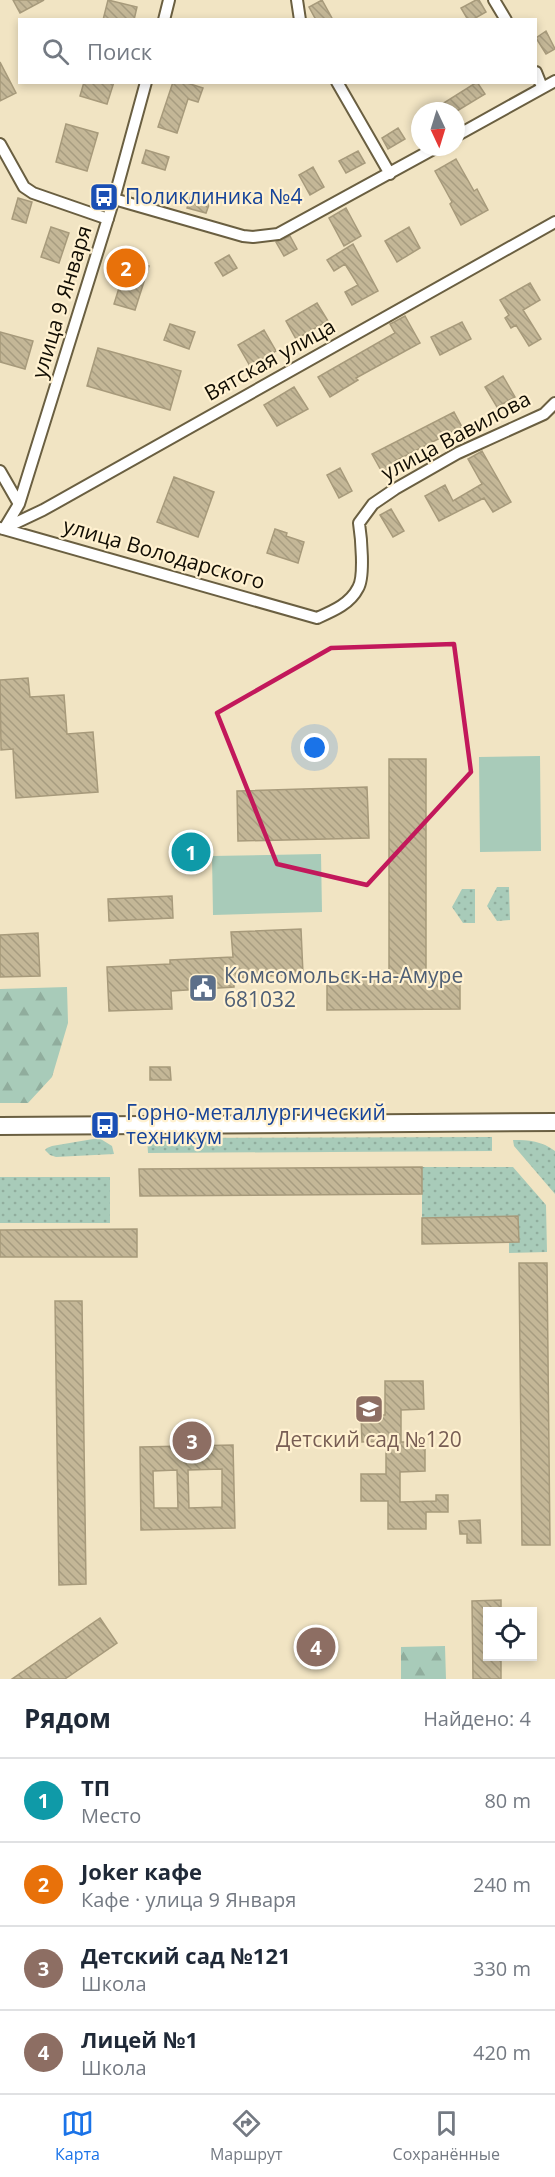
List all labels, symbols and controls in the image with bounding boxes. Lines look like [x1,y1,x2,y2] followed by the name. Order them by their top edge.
[18,18,537,84] search box
[39,35,72,68] icon: search
[87,36,152,66] text: Поиск
[411,102,465,156] north arrow
[88,181,120,213] bus stop icon: Поликлиника №4
[125,182,303,210] place label: Поликлиника №4
[24,222,98,382] street label: улица 9 Января
[106,246,146,290] pin: 2
[199,312,340,407] street label: Вятская улица
[376,384,535,486] street label: улица Вавилова
[60,511,269,595] street label: улица Володарского
[300,733,329,762] your location
[172,830,210,874] pin: 1
[224,961,463,1013] place label: Комсомольск-на-Амуре 681032
[187,972,219,1004] public building icon: Комсомольск-на-Амуре 681032
[126,1098,386,1150] place label: Горно-металлургический техникум
[89,1109,121,1141] bus stop icon: Горно-металлургический техникум
[353,1393,385,1425] school or university icon: Детский сад №120
[172,1418,212,1464] pin: 3
[276,1425,462,1453] place label: Детский сад №120
[483,1607,537,1661] map controls
[483,1607,537,1661] button: locate
[296,1624,336,1670] pin: 4
[24,1700,111,1736] text: Рядом
[423,1705,531,1732] text: Найдено: 4
[81,1772,110,1802] text: ТП
[38,1787,49,1814] text: 1
[484,1787,531,1814] text: 80 m
[81,1802,141,1829] text: Место
[81,1856,202,1886] text: Joker кафе
[38,1871,49,1898] text: 2
[473,1871,531,1898] text: 240 m
[81,1886,296,1913] text: Кафе · улица 9 Января
[81,1940,291,1970] text: Детский сад №121
[38,1955,49,1982] text: 3
[473,1955,531,1982] text: 330 m
[81,1970,147,1997] text: Школа
[81,2024,198,2054] text: Лицей №1
[38,2039,49,2066] text: 4
[473,2039,531,2066] text: 420 m
[81,2054,147,2081] text: Школа
[55,2107,100,2165] tab: Карта
[210,2107,283,2165] tab: Маршрут
[393,2107,500,2165] tab: Сохранённые

